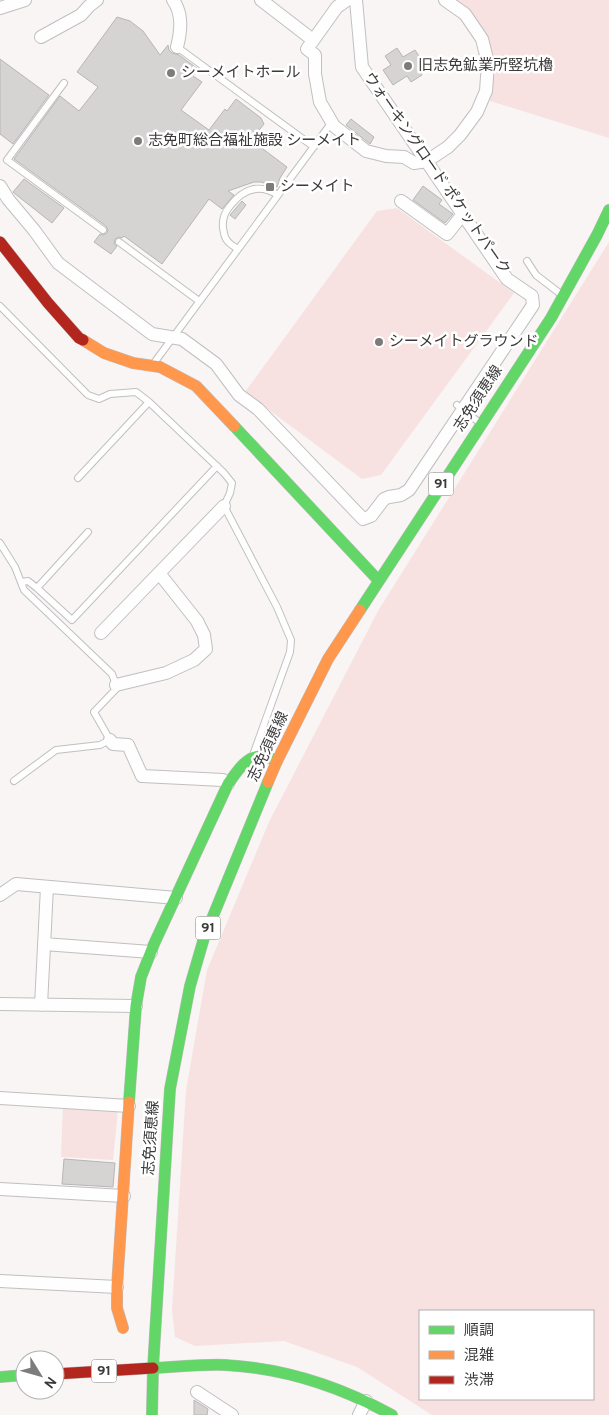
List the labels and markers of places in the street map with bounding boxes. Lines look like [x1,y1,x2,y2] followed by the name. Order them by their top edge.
[418,56,553,76] place label: 旧志免鉱業所竪坑櫓
[402,60,414,72] marker: 旧志免鉱業所竪坑櫓
[181,64,300,83] place label: シーメイトホール
[165,67,177,79] marker: シーメイトホール
[148,131,361,151] place label: 志免町総合福祉施設 シーメイト
[132,135,144,147] marker: 志免町総合福祉施設 シーメイト
[280,178,354,197] place label: シーメイト
[264,181,276,193] marker: シーメイト
[389,333,538,352] place label: シーメイトグラウンド
[373,336,385,348] marker: シーメイトグラウンド

